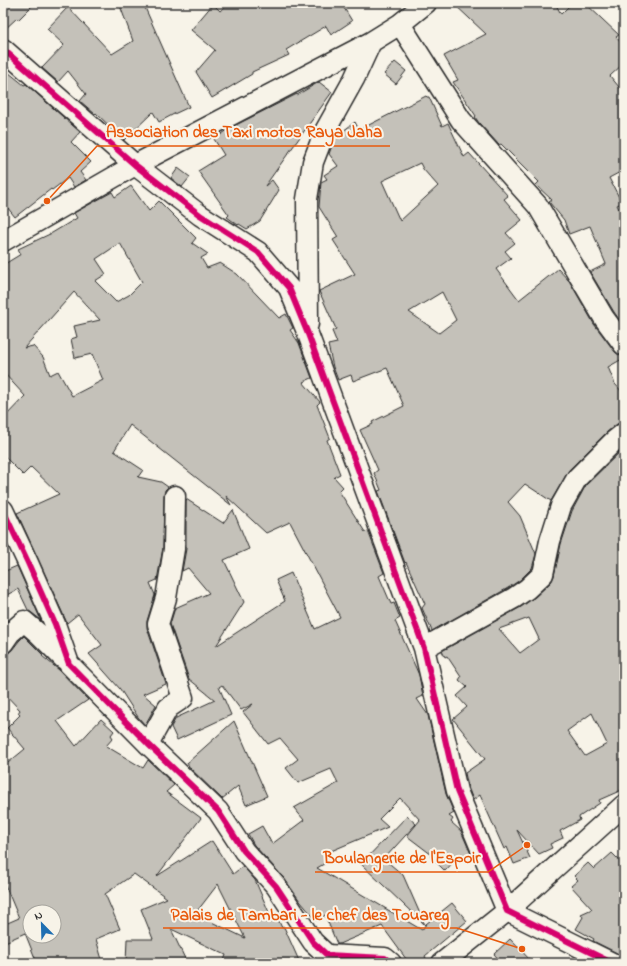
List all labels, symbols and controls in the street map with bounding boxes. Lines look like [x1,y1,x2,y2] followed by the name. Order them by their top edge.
[97,117,390,146] callout: Association des Taxi motos Raya Jaha
[106,120,382,147] text: Association des Taxi motos Raya Jaha
[315,843,488,872] callout: Boulangerie de l'Espoir
[322,846,481,873] text: Boulangerie de l'Espoir
[163,899,457,928] callout: Palais de Tambari - le chef des Touareg
[171,903,450,930] text: Palais de Tambari - le chef des Touareg
[22,904,62,944] north arrow
[32,907,45,925] text: N

